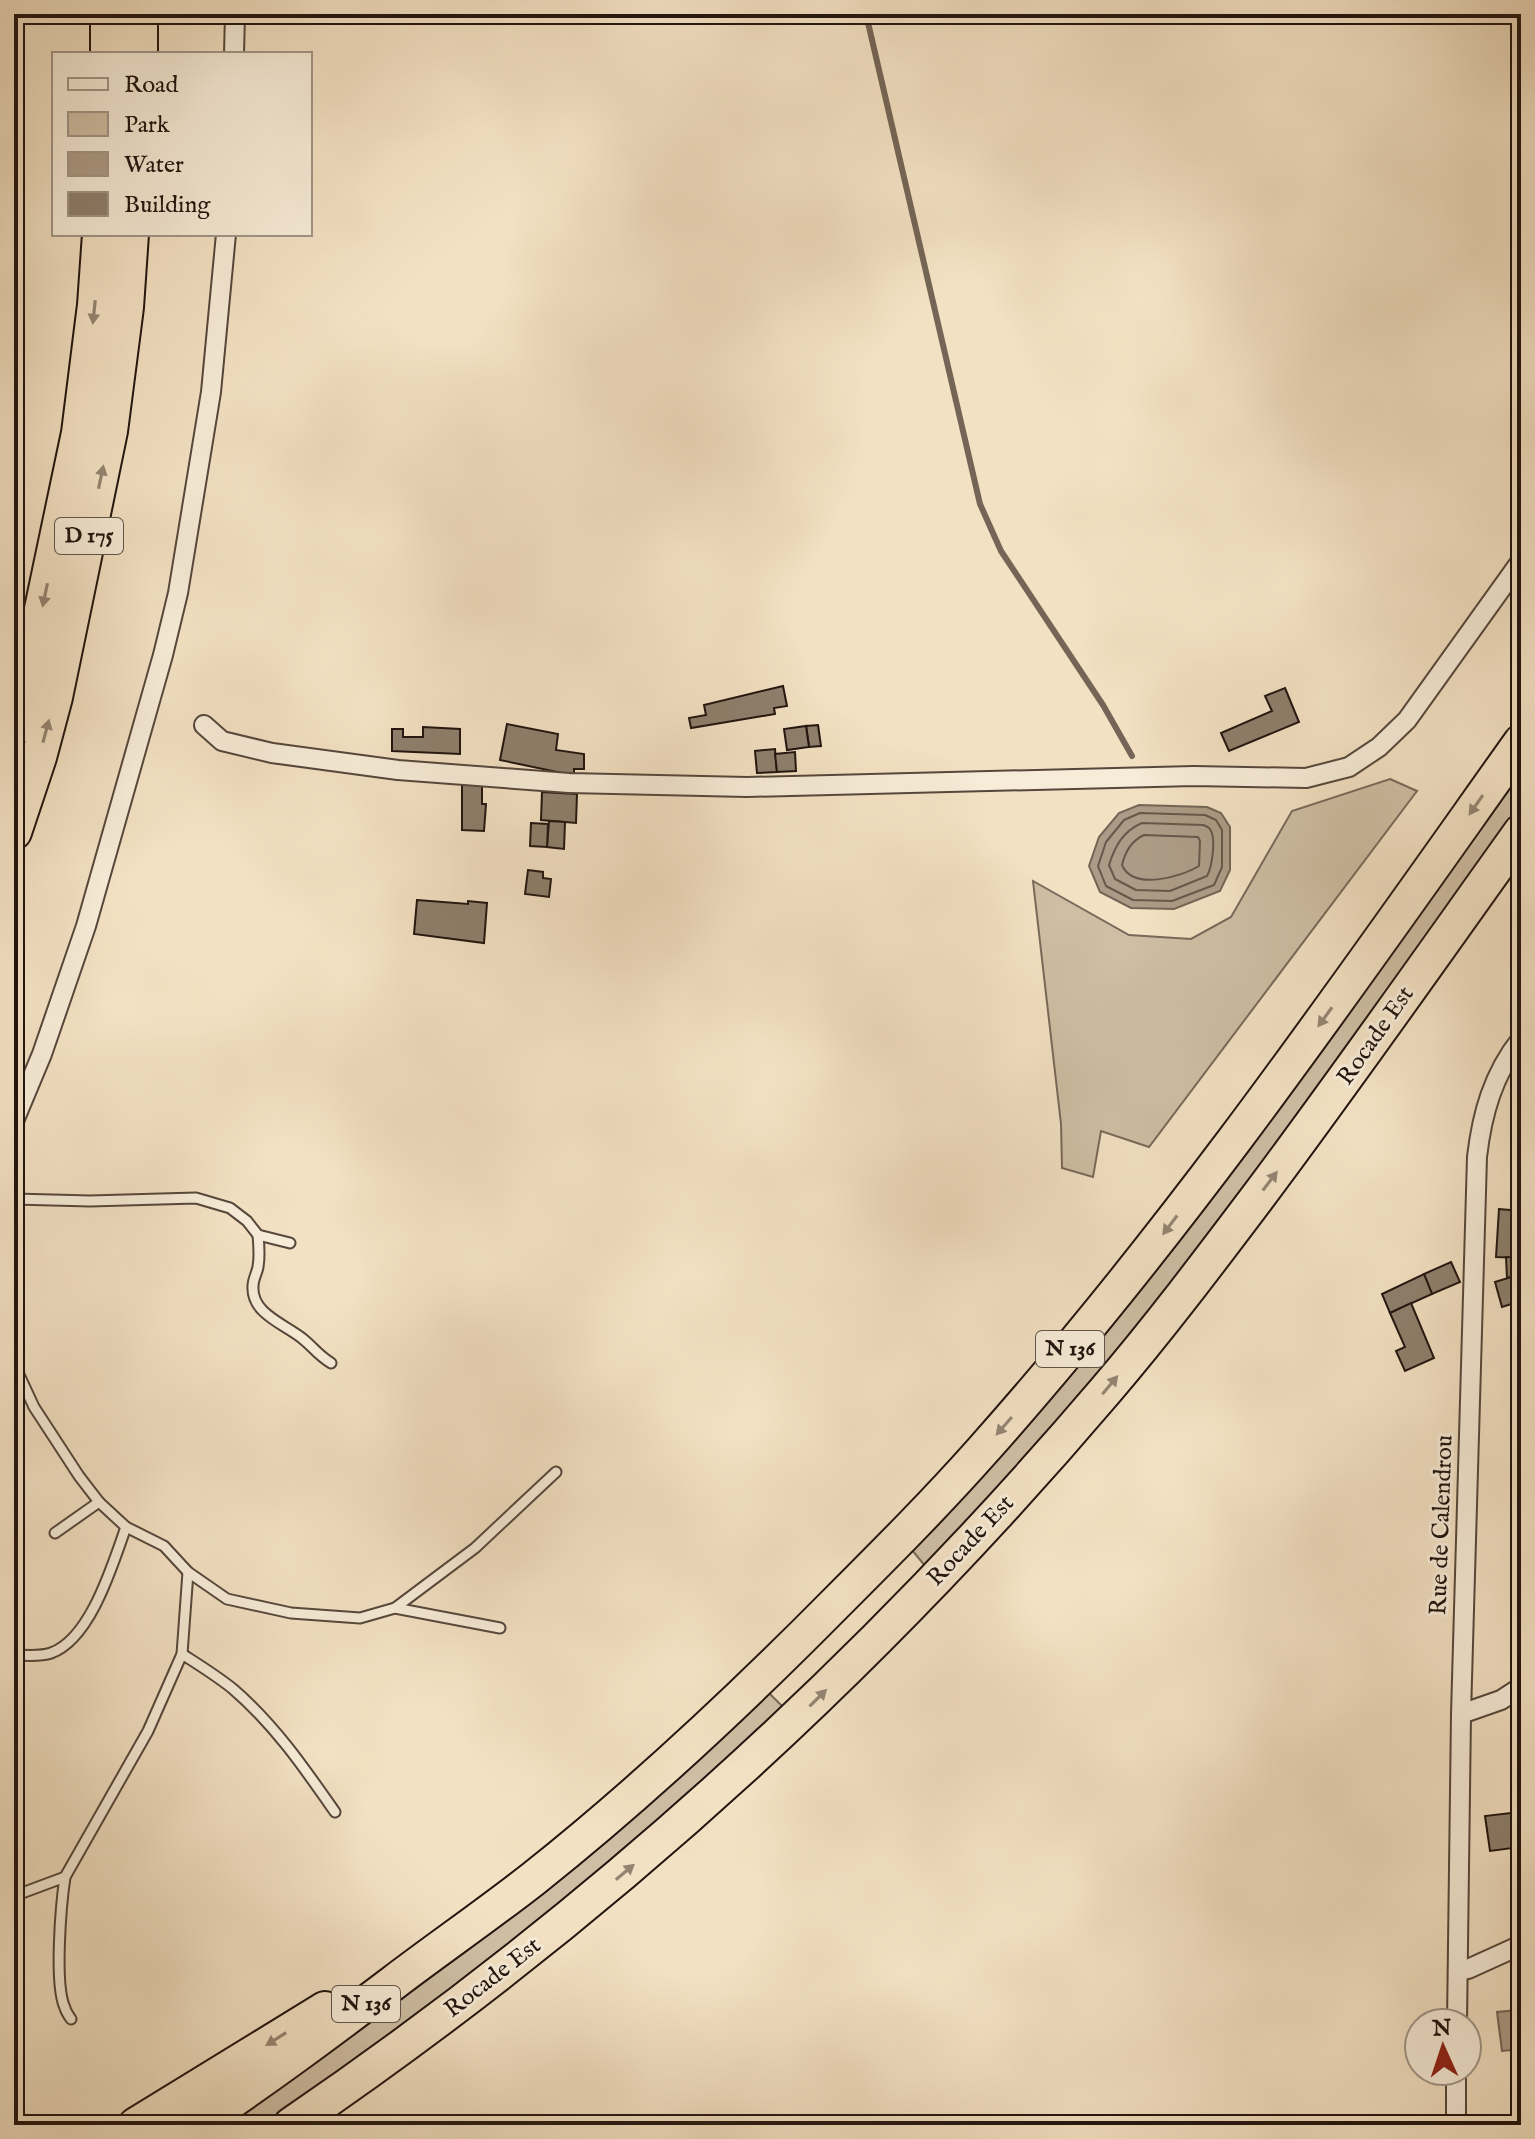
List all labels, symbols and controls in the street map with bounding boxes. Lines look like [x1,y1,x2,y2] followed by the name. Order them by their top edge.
[52,52,312,236] legend
[124,70,178,101] text: Road
[124,110,170,141] text: Park
[124,150,184,181] text: Water
[124,190,211,221] text: Building
[87,300,100,325] one-way arrow
[95,464,108,489] one-way arrow
[55,518,123,554] road number: D 175
[38,583,51,608] one-way arrow
[40,718,53,742] one-way arrow
[1469,795,1484,816] one-way arrow
[1331,980,1421,1092] street label: Rocade Est
[1318,1006,1333,1027] one-way arrow
[1261,1170,1277,1191] one-way arrow
[1162,1215,1178,1236] one-way arrow
[1036,1331,1104,1367] road number: N 136
[1101,1376,1118,1396] one-way arrow
[996,1415,1013,1435] one-way arrow
[1423,1434,1461,1616] street label: Rue de Calendrou
[921,1489,1021,1593] street label: Rocade Est
[808,1689,827,1708] one-way arrow
[614,1864,634,1881] one-way arrow
[438,1931,548,2025] street label: Rocade Est
[332,1986,400,2022] road number: N 136
[1403,2007,1483,2087] north arrow
[1431,2015,1452,2044] text: N
[266,2032,287,2047] one-way arrow

